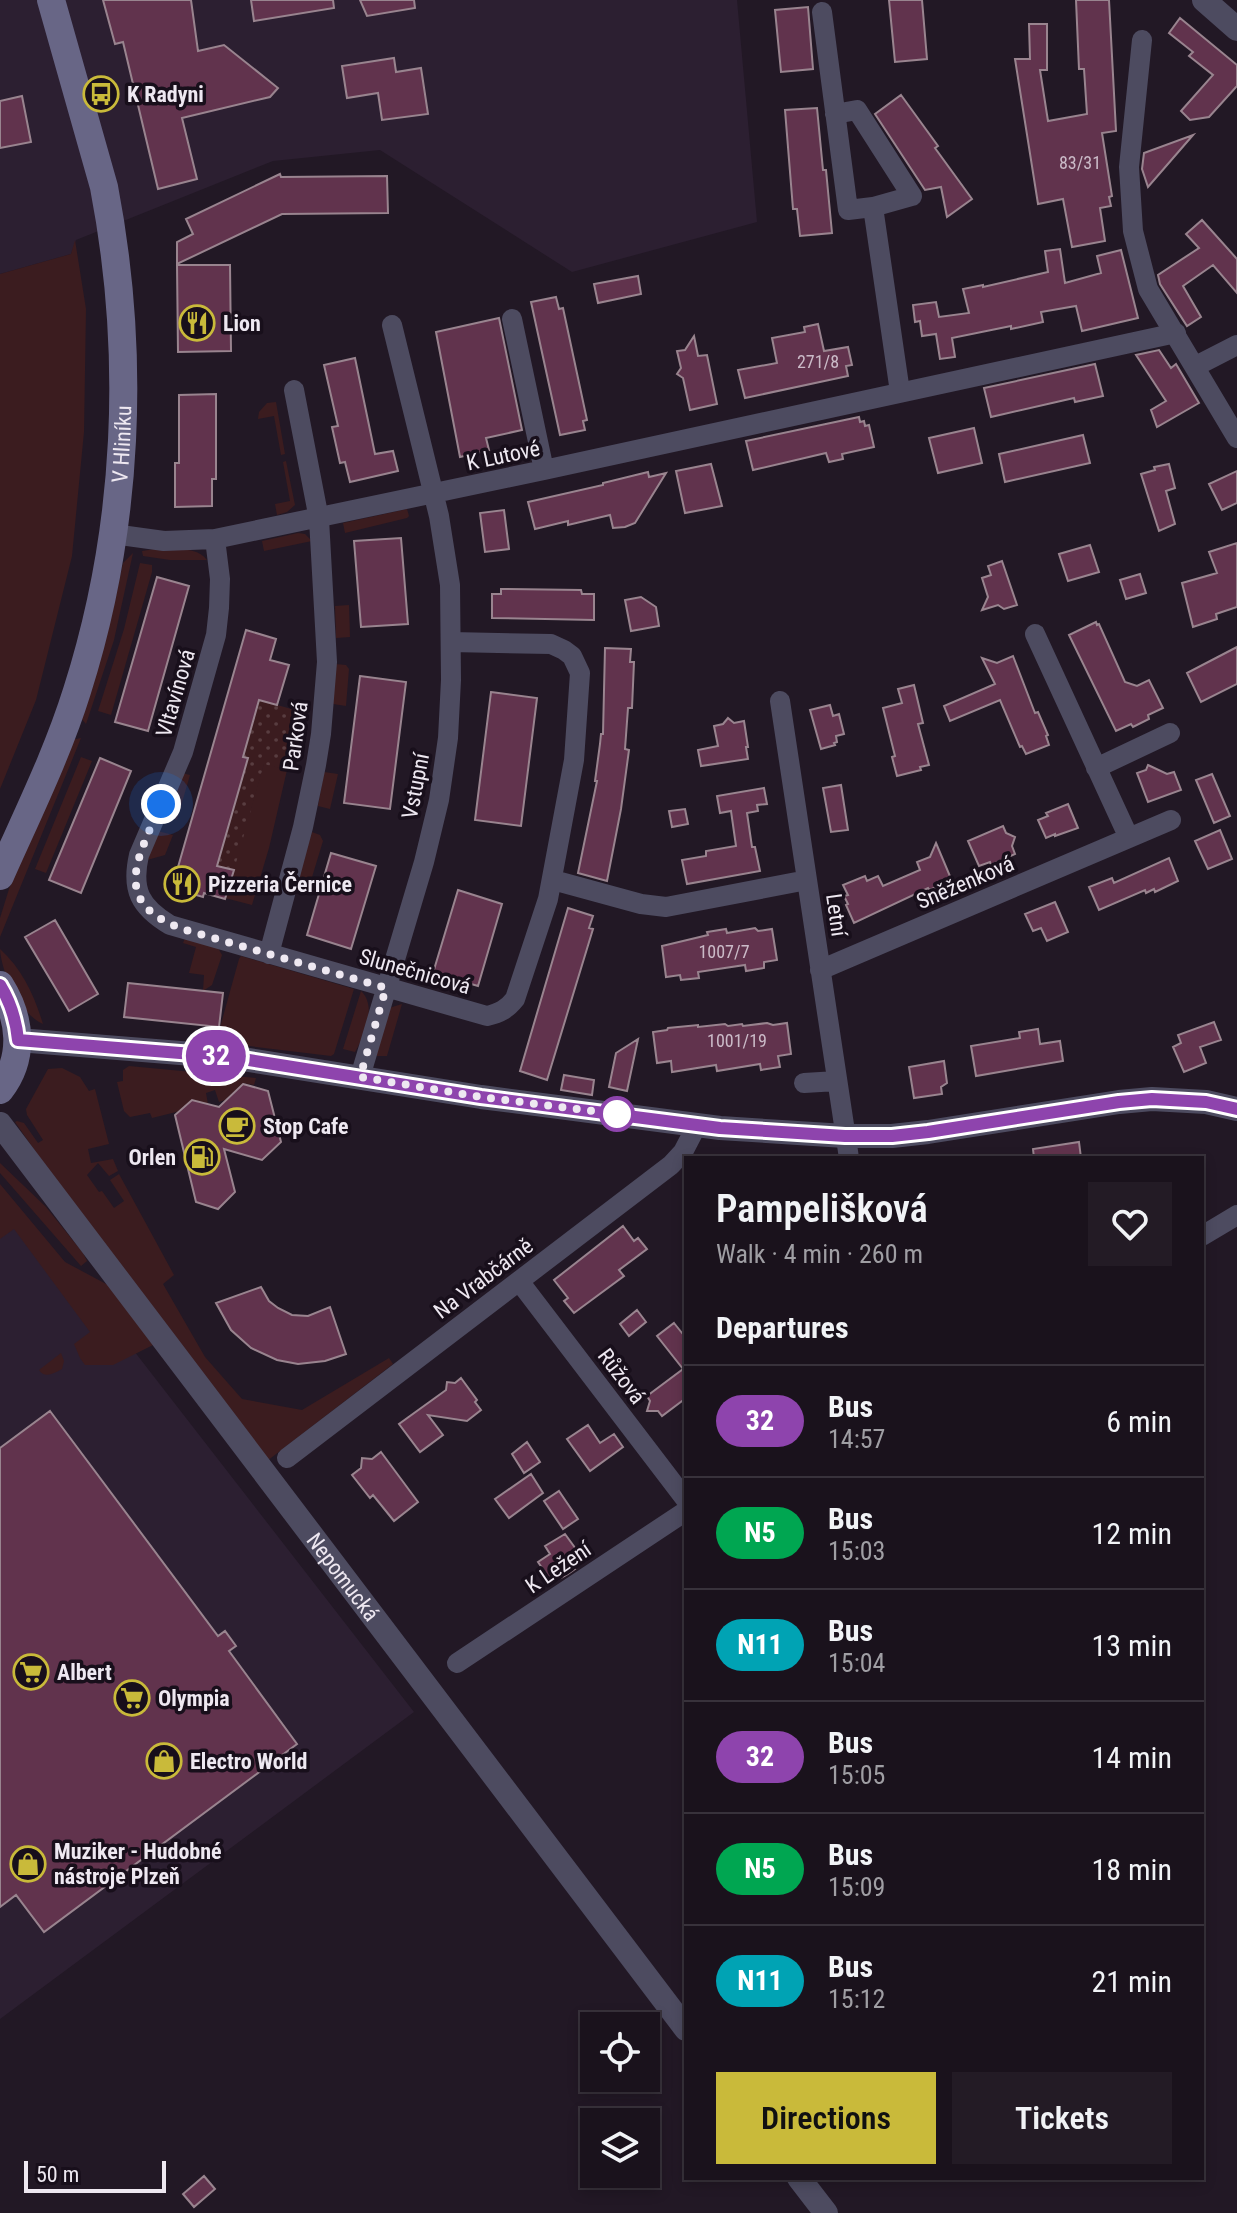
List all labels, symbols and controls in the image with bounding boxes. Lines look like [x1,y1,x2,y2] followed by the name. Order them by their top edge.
[82,75,120,113] bus stop icon: K Radyni
[127,82,204,107] place label: K Radyni
[1059,152,1101,173] house number: 83/31
[178,304,216,342] restaurant icon: Lion
[223,311,261,336] place label: Lion
[797,351,839,372] house number: 271/8
[107,405,136,484] street label: V Hliníku
[464,436,542,475] street label: K Lutové
[151,646,200,740] street label: Vltavínová
[278,700,313,772] street label: Parková
[397,750,434,821] street label: Vstupní
[141,784,181,824] your location
[913,851,1018,914] street label: Sněženková
[163,865,201,903] restaurant icon: Pizzeria Černice
[208,871,352,897] place label: Pizzeria Černice
[821,892,852,939] street label: Letní
[698,941,750,962] house number: 1007/7
[356,944,473,999] street label: Slunečnicová
[180,1030,252,1082] line badge: 32
[707,1030,767,1051] house number: 1001/19
[202,1039,230,1072] text: 32
[600,1097,634,1131] unlabelled marker
[218,1107,256,1145] cafe icon: Stop Cafe
[263,1114,349,1139] place label: Stop Cafe
[183,1138,221,1176] fuel station icon: Orlen
[129,1145,176,1170] place label: Orlen
[1088,1182,1172,1266] button: heart
[716,1187,928,1231] text: Pampelišková
[429,1233,538,1324] street label: Na Vrabčárně
[716,1239,923,1269] text: Walk · 4 min · 260 m
[716,1310,849,1345] text: Departures
[593,1344,650,1409] street label: Růžová
[828,1389,873,1424] text: Bus
[746,1404,774,1437] text: 32
[1106,1404,1172,1439] text: 6 min
[828,1424,885,1454] text: 14:57
[828,1501,873,1536] text: Bus
[744,1516,776,1549] text: N5
[1091,1516,1172,1551] text: 12 min
[301,1528,384,1626] street label: Nepomucká
[521,1536,596,1598] street label: K Ležení
[828,1536,885,1566] text: 15:03
[828,1613,873,1648] text: Bus
[737,1628,783,1661] text: N11
[1091,1628,1172,1663] text: 13 min
[828,1648,885,1678] text: 15:04
[12,1653,50,1691] supermarket icon: Albert
[57,1660,112,1685] place label: Albert
[113,1679,151,1717] supermarket icon: Olympia
[158,1686,230,1711] place label: Olympia
[828,1725,873,1760] text: Bus
[746,1740,774,1773] text: 32
[1091,1740,1172,1775] text: 14 min
[145,1742,183,1780] shop icon: Electro World
[190,1749,307,1774] place label: Electro World
[828,1760,885,1790] text: 15:05
[828,1837,873,1872] text: Bus
[54,1839,222,1889] place label: Muziker - Hudobné nástroje Plzeň
[9,1845,47,1883] shop icon: Muziker - Hudobné nástroje Plzeň
[744,1852,776,1885] text: N5
[1091,1852,1172,1887] text: 18 min
[828,1872,885,1902] text: 15:09
[828,1949,873,1984] text: Bus
[737,1964,783,1997] text: N11
[1091,1964,1172,1999] text: 21 min
[828,1984,885,2014] text: 15:12
[580,2012,660,2188] map controls
[580,2012,660,2092] button: locate
[716,2072,936,2164] button: Directions
[952,2072,1172,2164] button: Tickets
[580,2108,660,2188] button: layers
[24,2157,166,2193] scale bar
[36,2162,79,2187] text: 50 m

